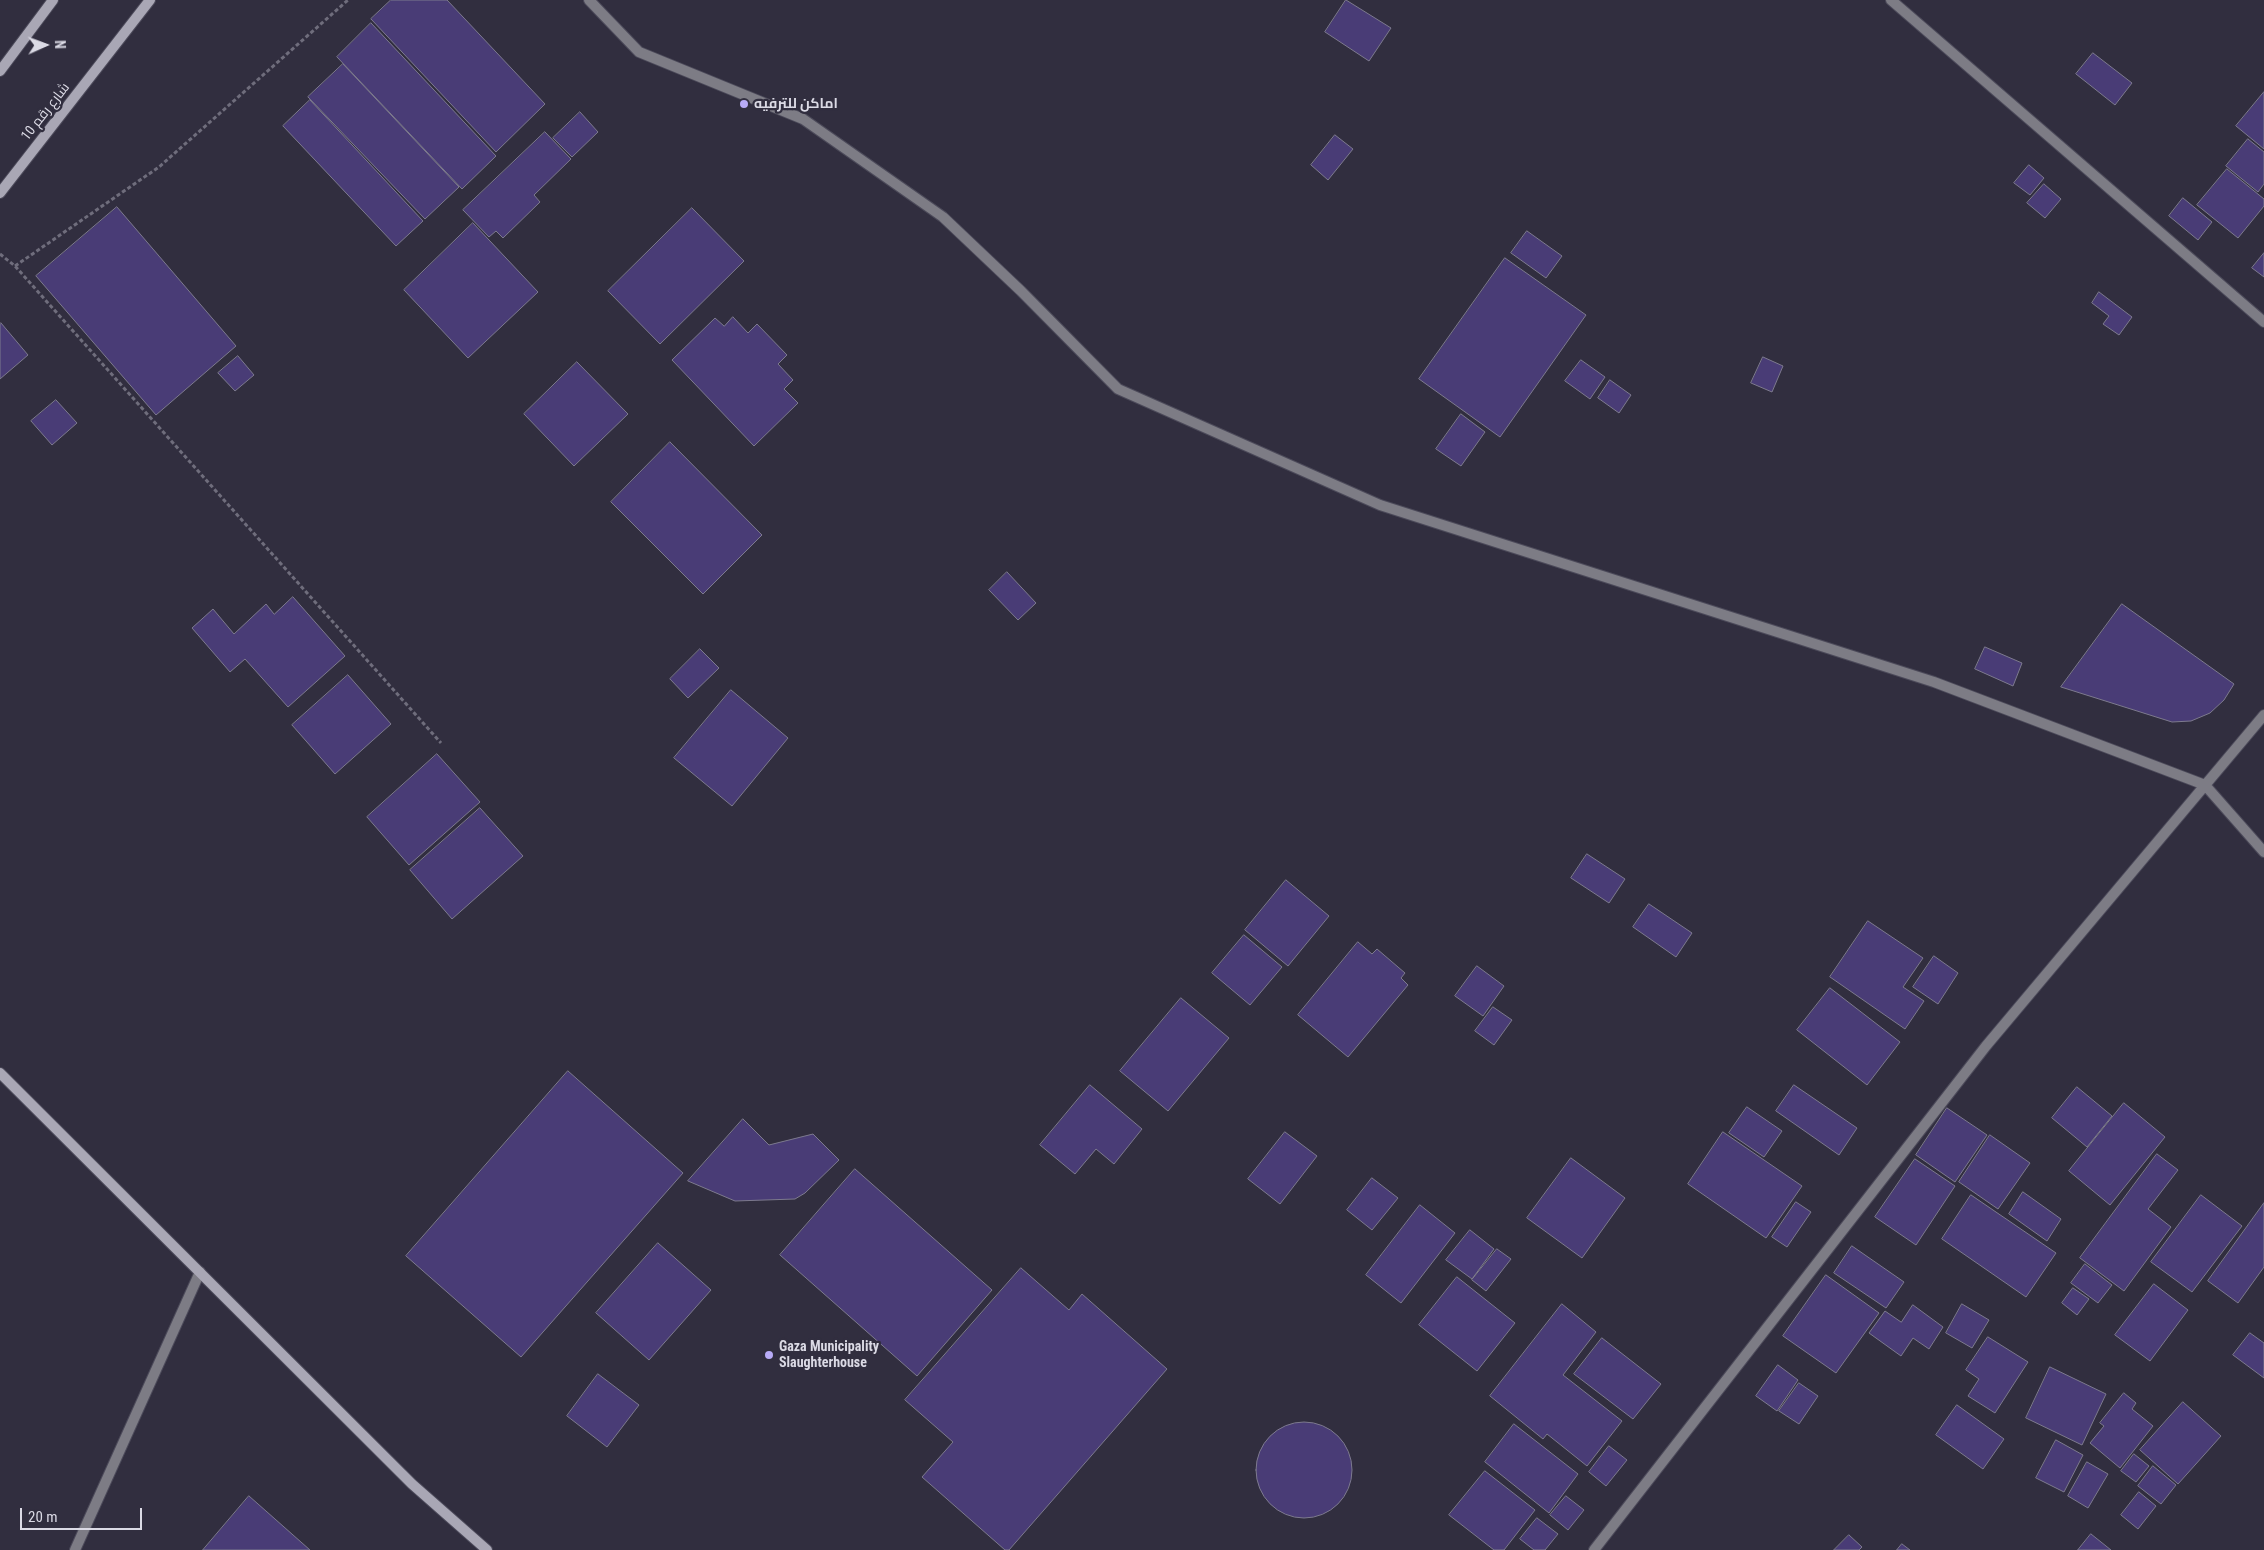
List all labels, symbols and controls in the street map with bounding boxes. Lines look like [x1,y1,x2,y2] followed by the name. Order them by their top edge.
[20,20,70,70] north arrow
[52,40,68,49] text: N
[18,80,74,144] street label: شارع رقم 10
[754,96,838,112] place label: اماكن للترفيه
[738,98,750,110] marker: اماكن للترفيه
[779,1339,879,1371] place label: Gaza Municipality Slaughterhouse
[763,1349,775,1361] marker: Gaza Municipality Slaughterhouse
[22,1498,145,1530] scale bar
[28,1508,58,1526] text: 20 m

